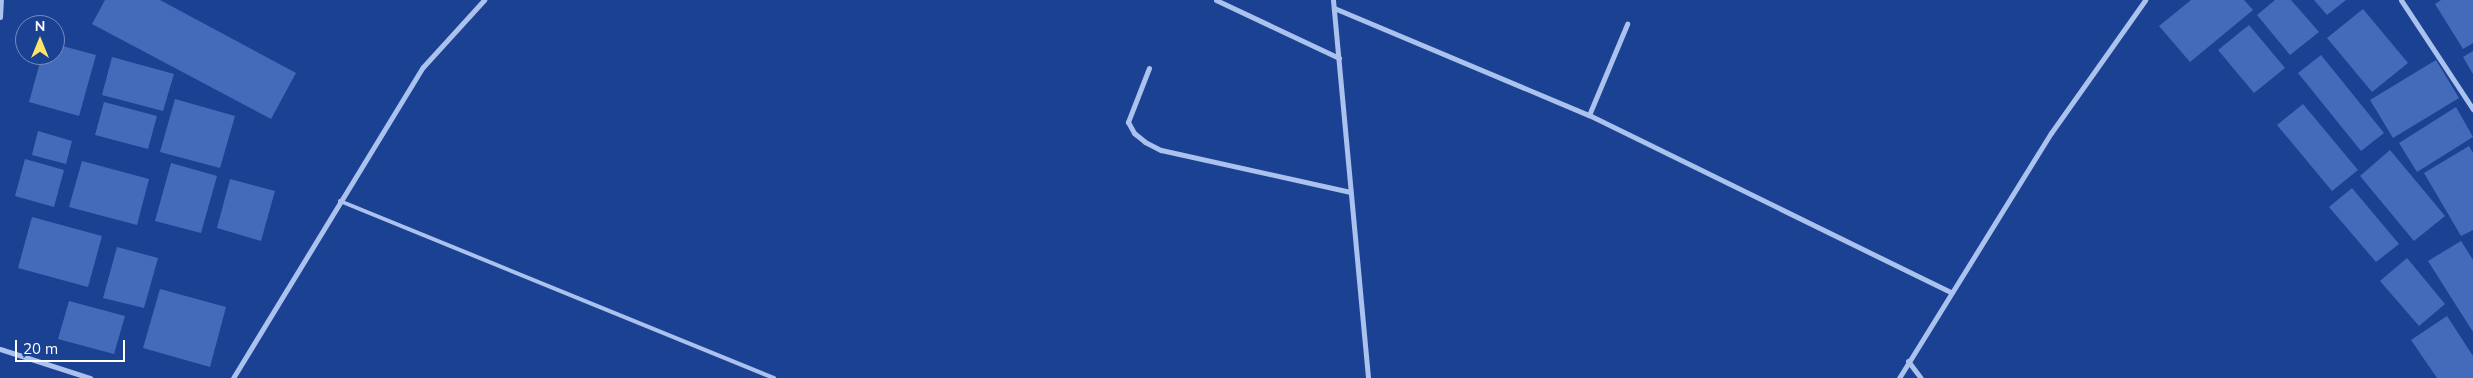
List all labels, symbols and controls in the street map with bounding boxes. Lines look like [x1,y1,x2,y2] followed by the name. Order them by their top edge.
[15,15,65,65] north arrow
[35,17,45,35] text: N
[18,330,128,362] scale bar
[23,339,58,358] text: 20 m

